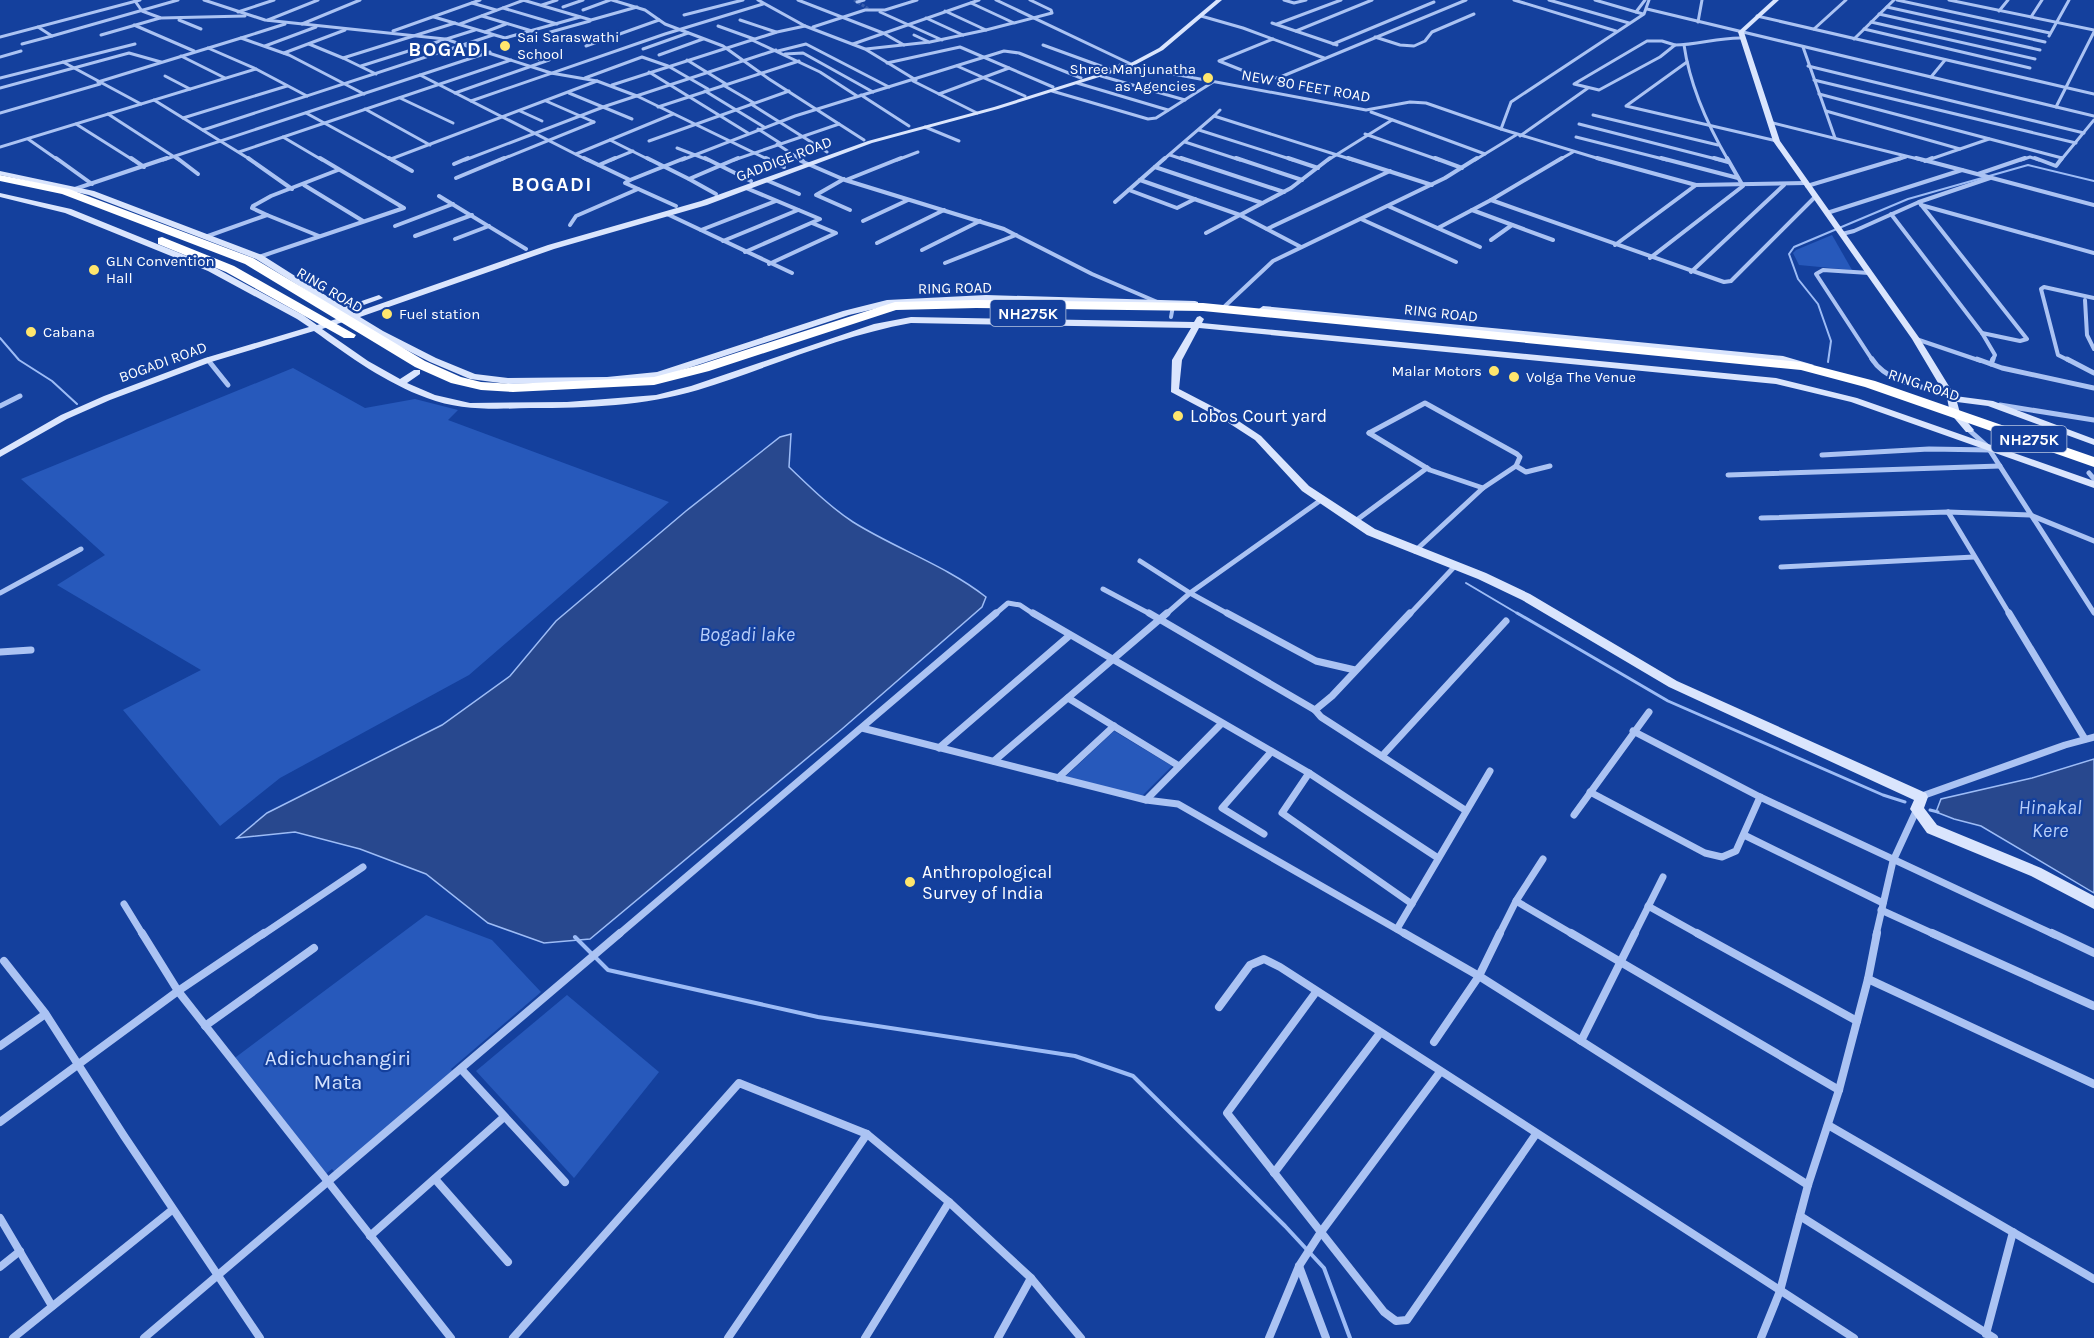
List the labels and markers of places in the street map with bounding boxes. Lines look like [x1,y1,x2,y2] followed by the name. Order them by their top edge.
[517,28,620,63] place label: Sai Saraswathi School
[498,39,512,53] marker: Sai Saraswathi School
[1069,60,1196,95] place label: Shree Manjunatha as Agencies
[1201,71,1215,85] marker: Shree Manjunatha as Agencies
[106,252,215,287] place label: GLN Convention Hall
[87,263,101,277] marker: GLN Convention Hall
[399,305,480,323] place label: Fuel station
[380,307,394,321] marker: Fuel station
[43,323,95,341] place label: Cabana
[24,325,38,339] marker: Cabana
[1392,362,1482,380] place label: Malar Motors
[1487,364,1501,378] marker: Malar Motors
[1526,368,1636,386] place label: Volga The Venue
[1507,370,1521,384] marker: Volga The Venue
[1190,405,1327,427] place label: Lobos Court yard
[1171,409,1185,423] marker: Lobos Court yard
[922,861,1052,904] place label: Anthropological Survey of India
[903,875,917,889] marker: Anthropological Survey of India

